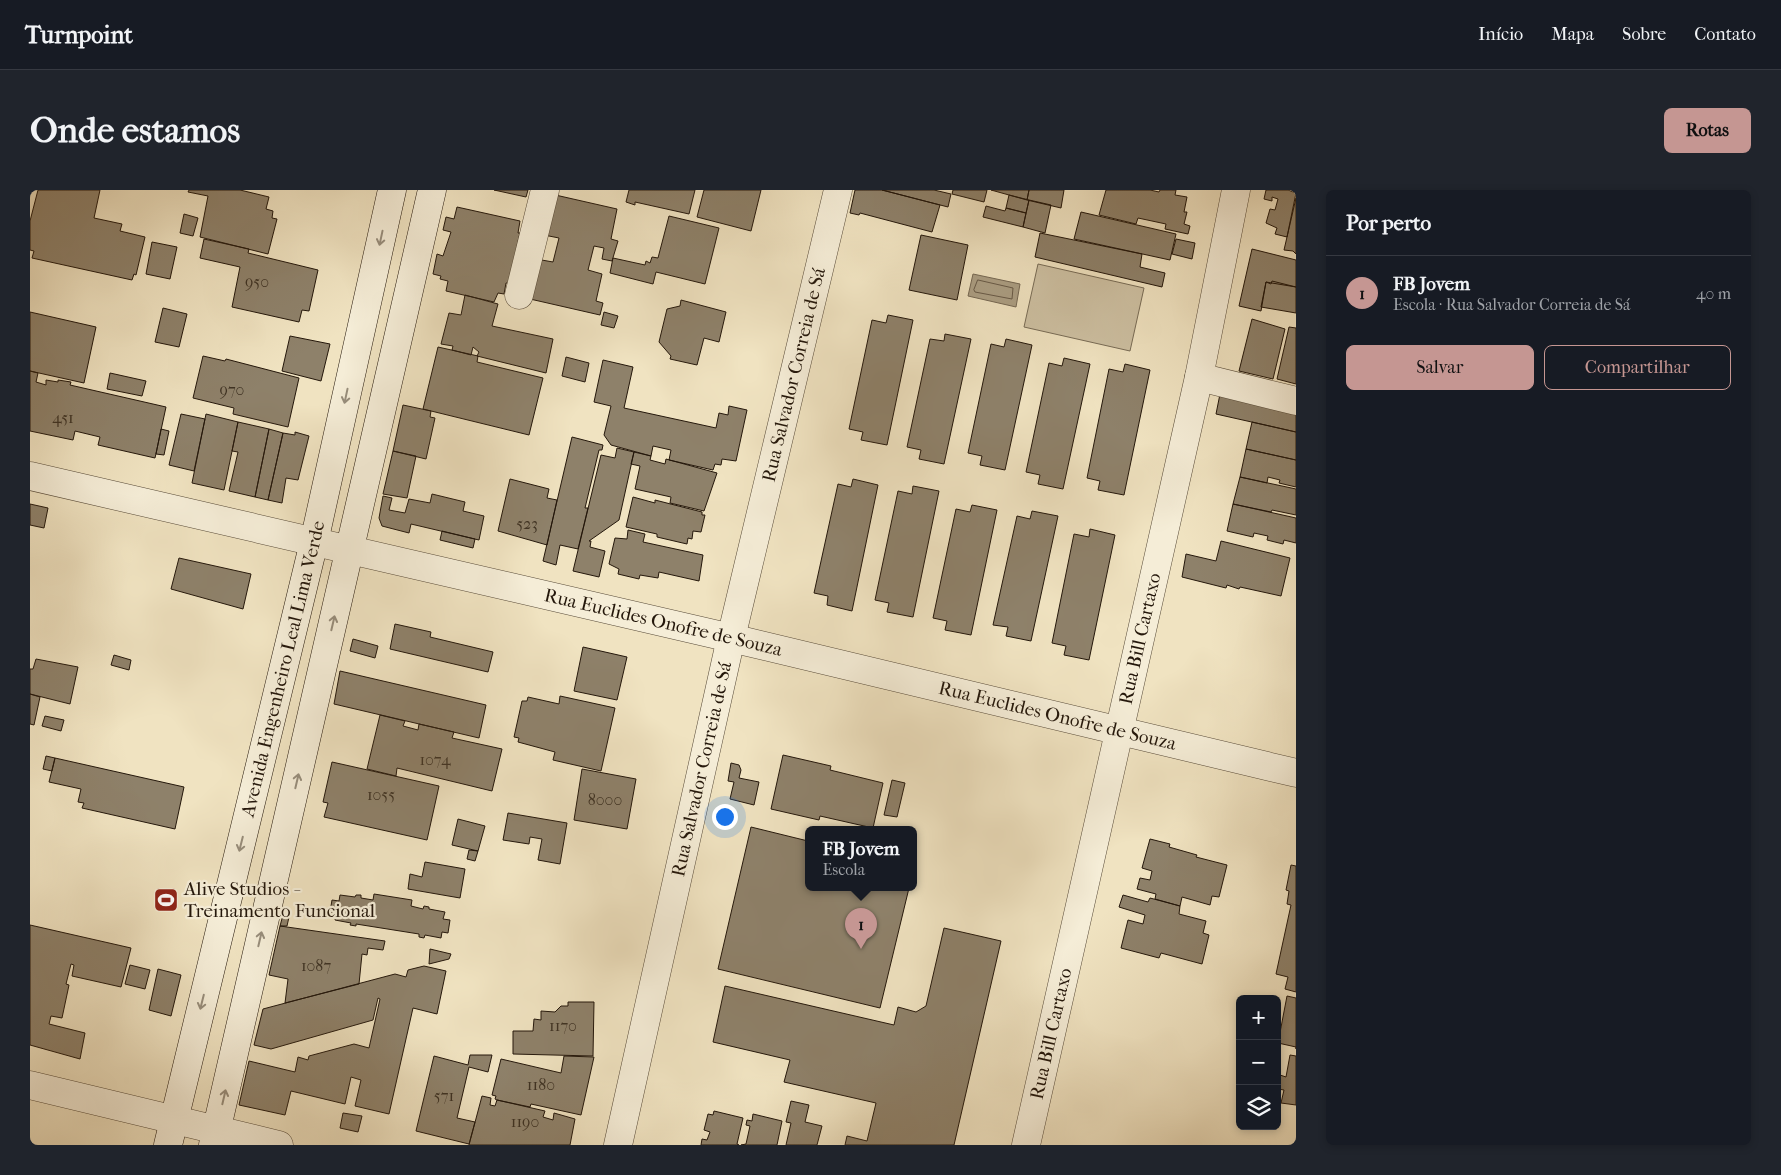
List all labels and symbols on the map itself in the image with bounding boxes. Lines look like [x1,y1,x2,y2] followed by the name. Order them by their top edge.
[376,229,385,245] one-way arrow
[758,265,830,484] street label: Rua Salvador Correia de Sá
[245,272,269,291] house number: 950
[220,380,244,399] house number: 970
[341,388,350,404] one-way arrow
[52,408,74,427] house number: 451
[516,514,538,533] house number: 523
[237,519,329,820] street label: Avenida Engenheiro Leal Lima Verde
[1115,570,1166,707] street label: Rua Bill Cartaxo
[542,584,785,661] street label: Rua Euclides Onofre de Souza
[329,615,339,631] one-way arrow
[667,659,736,879] street label: Rua Salvador Correia de Sá
[936,677,1179,755] street label: Rua Euclides Onofre de Souza
[419,750,451,769] house number: 1074
[293,773,302,789] one-way arrow
[367,785,395,804] house number: 1055
[588,790,622,809] house number: 8000
[712,804,738,830] your location
[236,835,245,851] one-way arrow
[183,878,375,922] place label: Alive Studios - Treinamento Funcional
[153,887,179,913] sports icon: Alive Studios - Treinamento Funcional
[845,908,877,949] pin: 1
[256,932,265,948] one-way arrow
[301,956,331,975] house number: 1087
[1026,966,1077,1102] street label: Rua Bill Cartaxo
[197,993,206,1009] one-way arrow
[549,1016,577,1035] house number: 1170
[527,1075,555,1094] house number: 1180
[434,1086,454,1105] house number: 571
[220,1090,229,1106] one-way arrow
[511,1112,539,1131] house number: 1190

